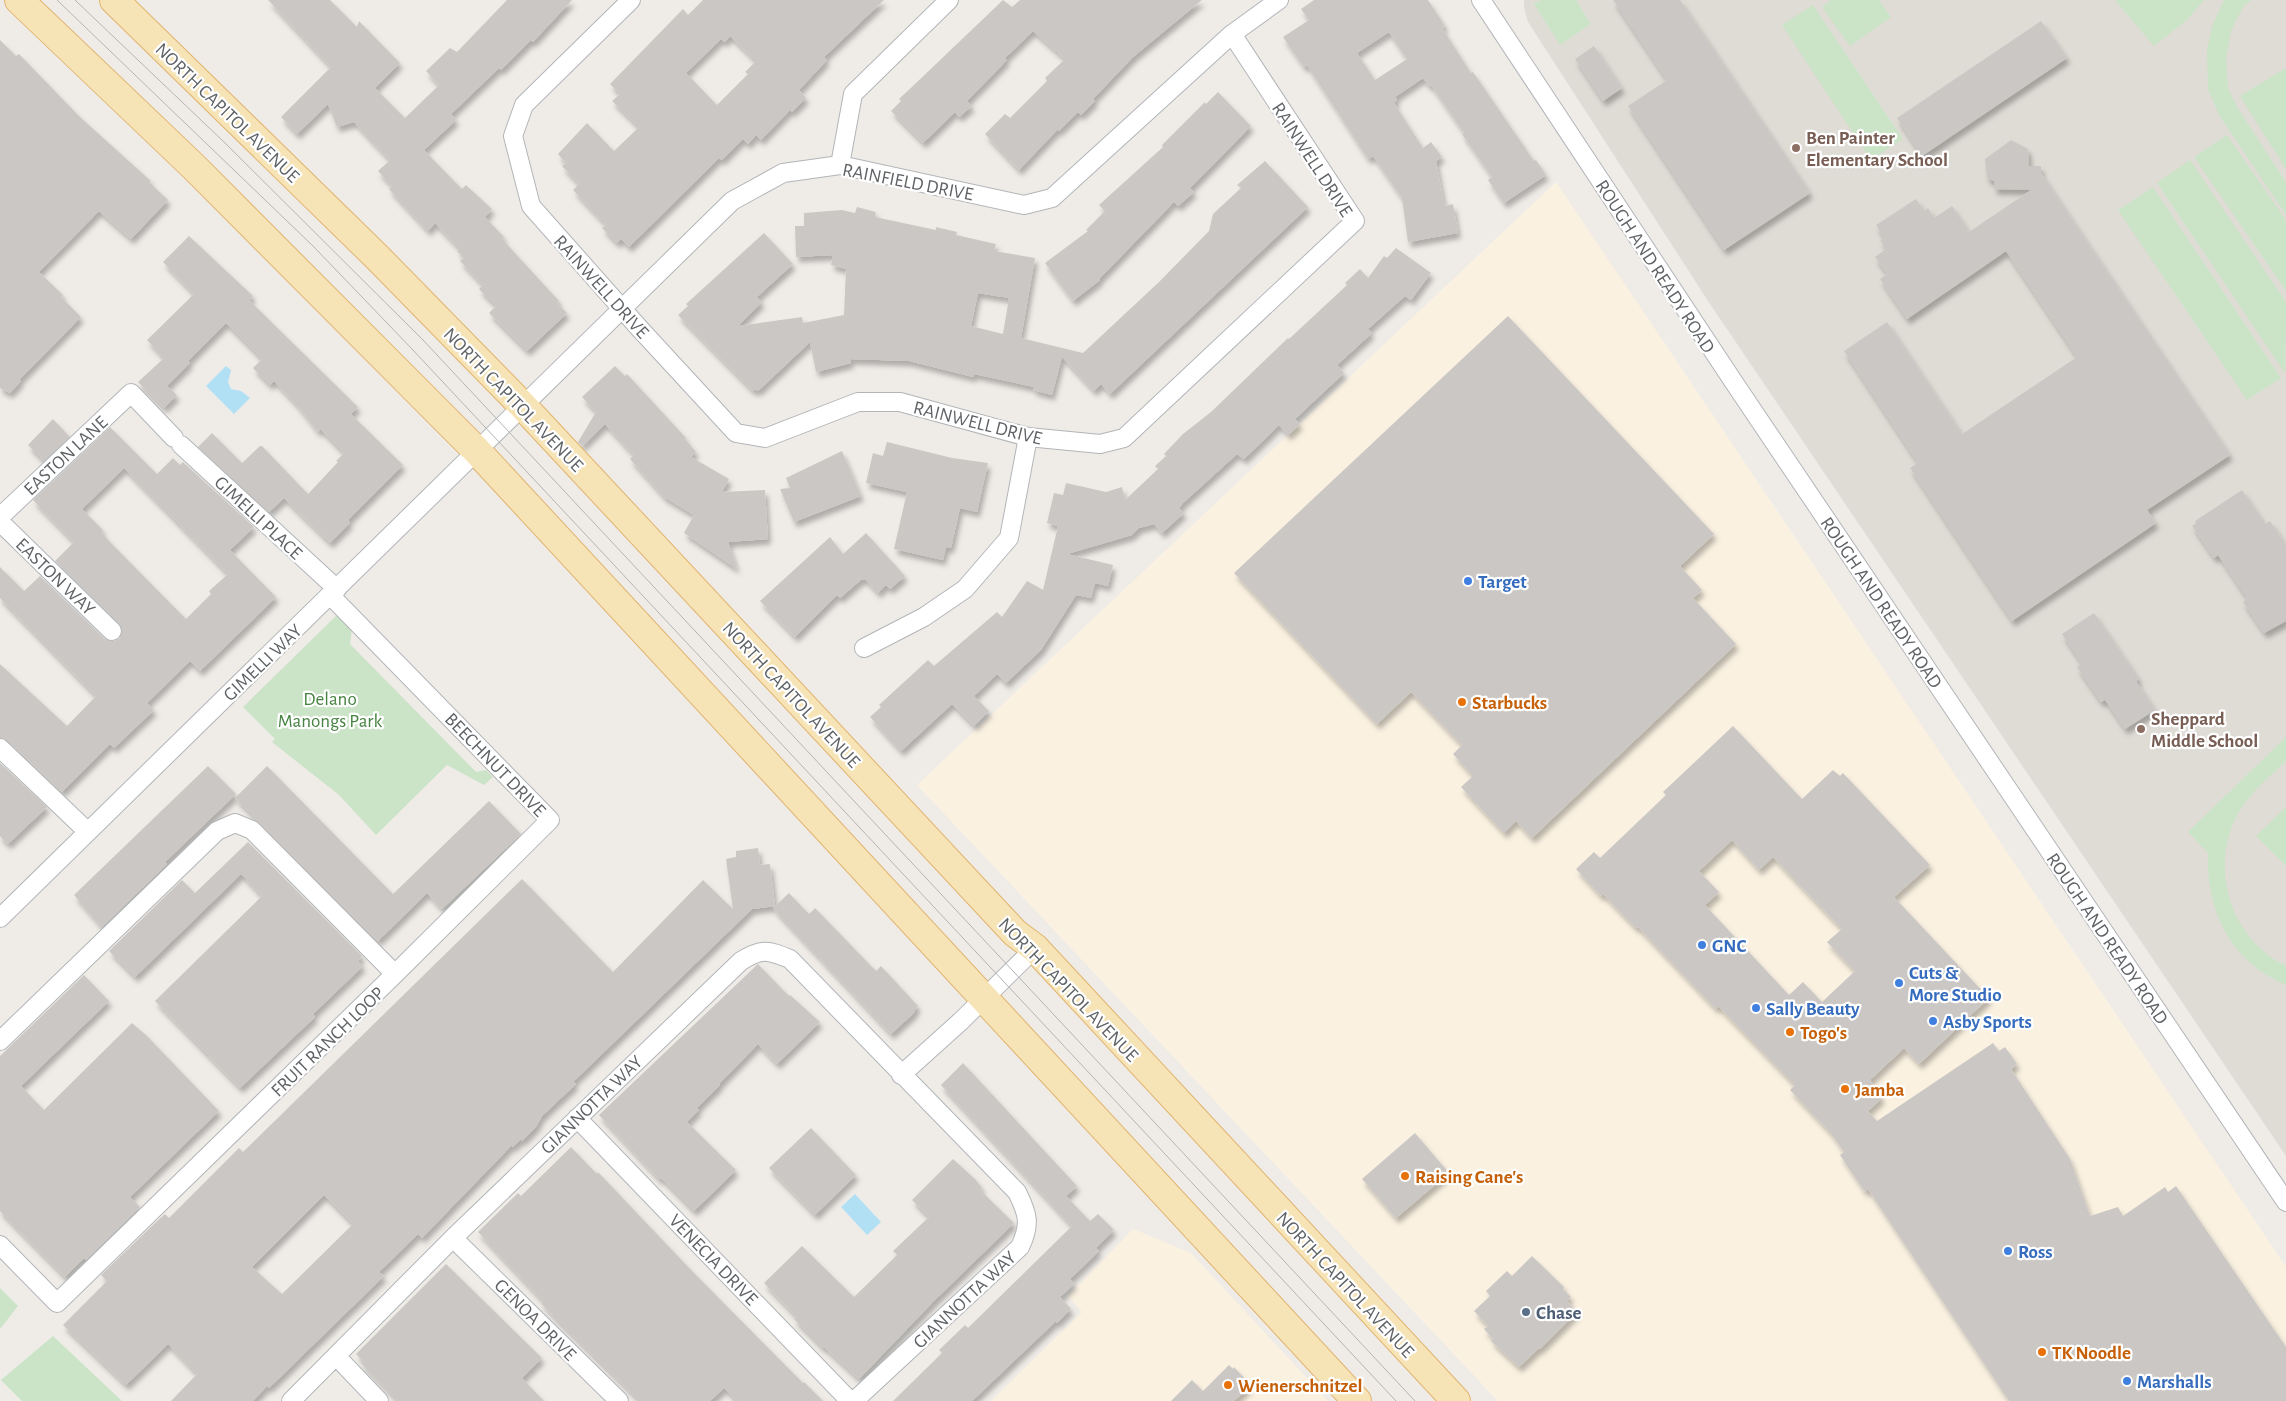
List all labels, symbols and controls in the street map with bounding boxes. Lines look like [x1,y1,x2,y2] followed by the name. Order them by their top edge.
[151,40,303,186] street label: NORTH CAPITOL AVENUE
[1268,99,1356,220] street label: RAINWELL DRIVE
[1806,129,1948,170] place label: Ben Painter Elementary School
[1790,142,1802,154] marker: Ben Painter Elementary School
[841,160,975,204] street label: RAINFIELD DRIVE
[1592,177,1718,357] street label: ROUGH AND READY ROAD
[550,232,652,342] street label: RAINWELL DRIVE
[440,324,586,476] street label: NORTH CAPITOL AVENUE
[911,398,1044,449] street label: RAINWELL DRIVE
[21,413,111,499] street label: EASTON LANE
[210,473,305,563] street label: GIMELLI PLACE
[1816,514,1945,692] street label: ROUGH AND READY ROAD
[12,535,98,619] street label: EASTON WAY
[1478,573,1527,592] place label: Target
[1462,575,1474,587] marker: Target
[719,618,863,772] street label: NORTH CAPITOL AVENUE
[220,621,306,705] street label: GIMELLI WAY
[278,690,383,731] park label: Delano Manongs Park
[1472,694,1547,713] place label: Starbucks
[1456,696,1468,708] marker: Starbucks
[441,710,549,821] street label: BEECHNUT DRIVE
[2151,710,2258,751] place label: Sheppard Middle School
[2135,723,2147,735] marker: Sheppard Middle School
[2042,850,2171,1028] street label: ROUGH AND READY ROAD
[995,914,1141,1066] street label: NORTH CAPITOL AVENUE
[1712,937,1746,956] place label: GNC
[1696,939,1708,951] marker: GNC
[1909,964,2002,1005] place label: Cuts & More Studio
[1893,977,1905,989] marker: Cuts & More Studio
[268,983,388,1101] street label: FRUIT RANCH LOOP
[1766,1000,1860,1019] place label: Sally Beauty
[1750,1002,1762,1014] marker: Sally Beauty
[1943,1013,2032,1032] place label: Asby Sports
[1927,1015,1939,1027] marker: Asby Sports
[1800,1024,1847,1043] place label: Togo's
[1784,1026,1796,1038] marker: Togo's
[538,1052,646,1158] street label: GIANNOTTA WAY
[1855,1081,1905,1100] place label: Jamba
[1839,1083,1851,1095] marker: Jamba
[1415,1168,1523,1187] place label: Raising Cane's
[1399,1170,1411,1182] marker: Raising Cane's
[1273,1208,1417,1362] street label: NORTH CAPITOL AVENUE
[665,1211,761,1309] street label: VENECIA DRIVE
[2018,1243,2053,1262] place label: Ross
[2002,1245,2014,1257] marker: Ross
[910,1248,1020,1352] street label: GIANNOTTA WAY
[491,1276,579,1364] street label: GENOA DRIVE
[1536,1304,1581,1323] place label: Chase
[1520,1306,1532,1318] marker: Chase
[2052,1344,2131,1363] place label: TK Noodle
[2036,1346,2048,1358] marker: TK Noodle
[2137,1373,2211,1392] place label: Marshalls
[2121,1375,2133,1387] marker: Marshalls
[1238,1377,1362,1396] place label: Wienerschnitzel
[1222,1379,1234,1391] marker: Wienerschnitzel

